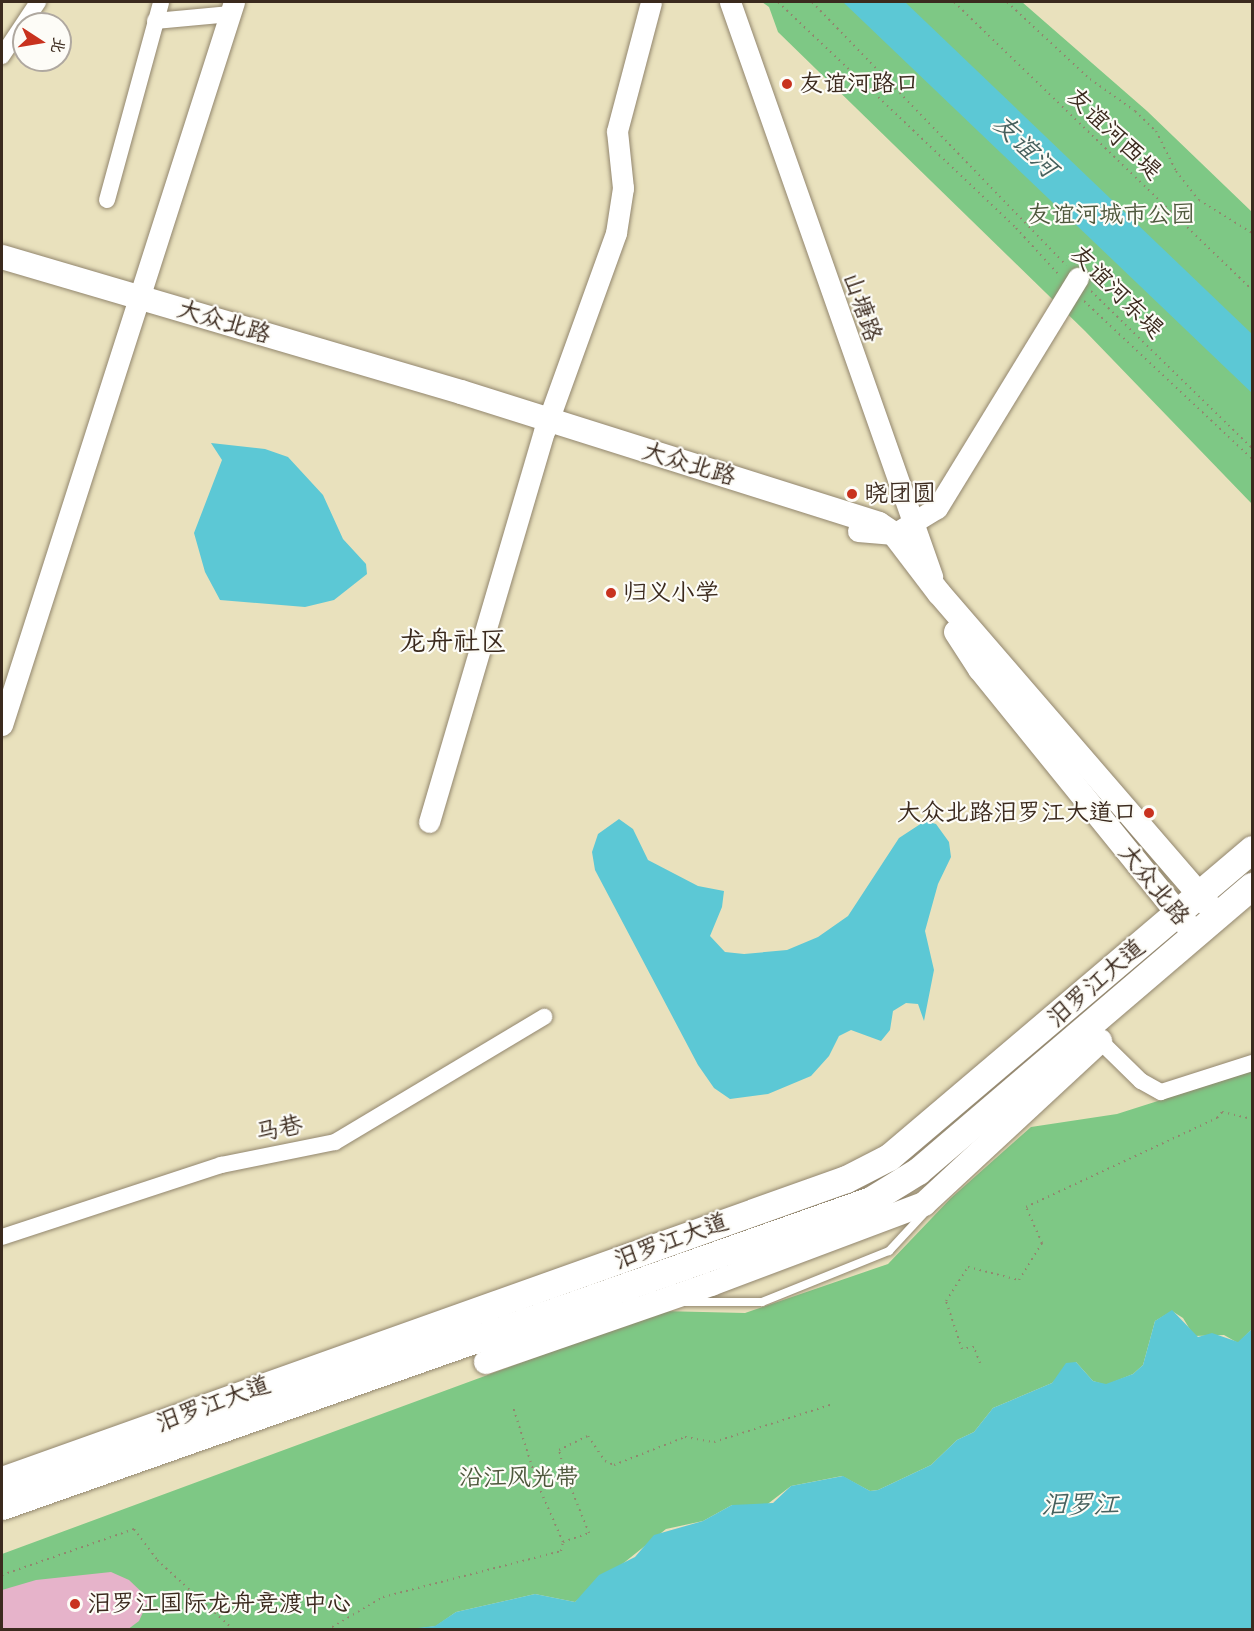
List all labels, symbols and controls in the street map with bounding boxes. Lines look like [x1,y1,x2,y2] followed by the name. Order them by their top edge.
[12,12,72,72] north arrow
[46,35,69,55] text: 北
[799,70,919,98] place label: 友谊河路口
[780,77,794,91] marker: 友谊河路口
[1061,82,1167,186] street label: 友谊河西堤
[986,108,1064,184] water label: 友谊河
[1027,201,1195,229] park label: 友谊河城市公园
[1064,239,1170,345] street label: 友谊河东堤
[837,268,887,346] street label: 山塘路
[174,294,274,350] street label: 大众北路
[639,436,739,492] street label: 大众北路
[864,480,936,508] place label: 晓团圆
[845,487,859,501] marker: 晓团圆
[623,579,719,607] place label: 归义小学
[604,586,618,600] marker: 归义小学
[399,626,507,658] district label: 龙舟社区
[897,799,1137,827] place label: 大众北路汨罗江大道口
[1142,806,1156,820] marker: 大众北路汨罗江大道口
[1113,839,1195,931] street label: 大众北路
[1041,933,1151,1033] street label: 汨罗江大道
[253,1110,305,1148] street label: 马巷
[610,1207,732,1275] street label: 汨罗江大道
[152,1370,274,1438] street label: 汨罗江大道
[459,1464,579,1492] park label: 沿江风光带
[1041,1489,1119,1521] water label: 汨罗江
[87,1590,351,1618] place label: 汨罗江国际龙舟竞渡中心
[68,1597,82,1611] marker: 汨罗江国际龙舟竞渡中心

